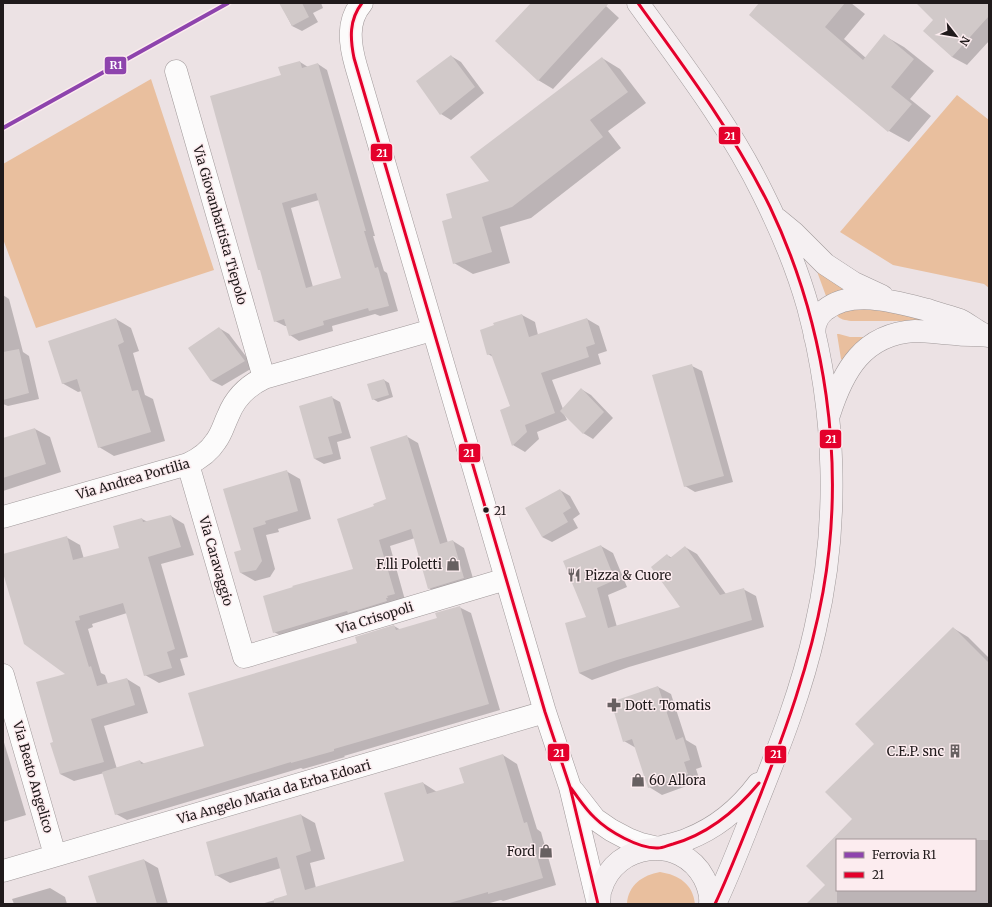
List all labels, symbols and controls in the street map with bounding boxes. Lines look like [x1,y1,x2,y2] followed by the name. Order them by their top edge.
[936,16,976,56] north arrow
[956,34,973,49] text: N
[104,56,127,75] line badge: R1
[110,58,122,72] text: R1
[718,126,741,145] line badge: 21
[724,129,736,143] text: 21
[189,142,251,307] street label: Via Giovanbattista Tiepolo
[370,143,393,162] line badge: 21
[376,146,388,160] text: 21
[819,429,842,449] line badge: 21
[825,432,837,446] text: 21
[458,443,481,463] line badge: 21
[463,446,475,460] text: 21
[73,455,192,504] street label: Via Andrea Portilia
[494,503,507,518] place label: 21
[481,505,491,515] marker: 21
[195,513,237,608] street label: Via Caravaggio
[376,556,442,573] place label: F.lli Poletti
[445,556,461,572] shop icon: F.lli Poletti
[566,567,582,583] restaurant icon: Pizza & Cuore
[585,567,671,584] place label: Pizza & Cuore
[334,598,415,638] street label: Via Crisopoli
[606,697,622,713] pharmacy icon: Dott. Tomatis
[625,697,711,714] place label: Dott. Tomatis
[9,718,57,835] street label: Via Beato Angelico
[547,743,570,762] line badge: 21
[887,743,944,760] place label: C.E.P. snc
[947,743,963,759] building icon: C.E.P. snc
[764,745,787,764] line badge: 21
[553,746,565,760] text: 21
[770,747,782,761] text: 21
[174,756,373,828] street label: Via Angelo Maria da Erba Edoari
[630,772,646,788] shop icon: 60 Allora
[649,772,706,789] place label: 60 Allora
[836,839,976,891] legend
[507,843,535,860] place label: Ford
[538,843,554,859] shop icon: Ford
[872,847,937,862] text: Ferrovia R1
[872,867,885,882] text: 21

